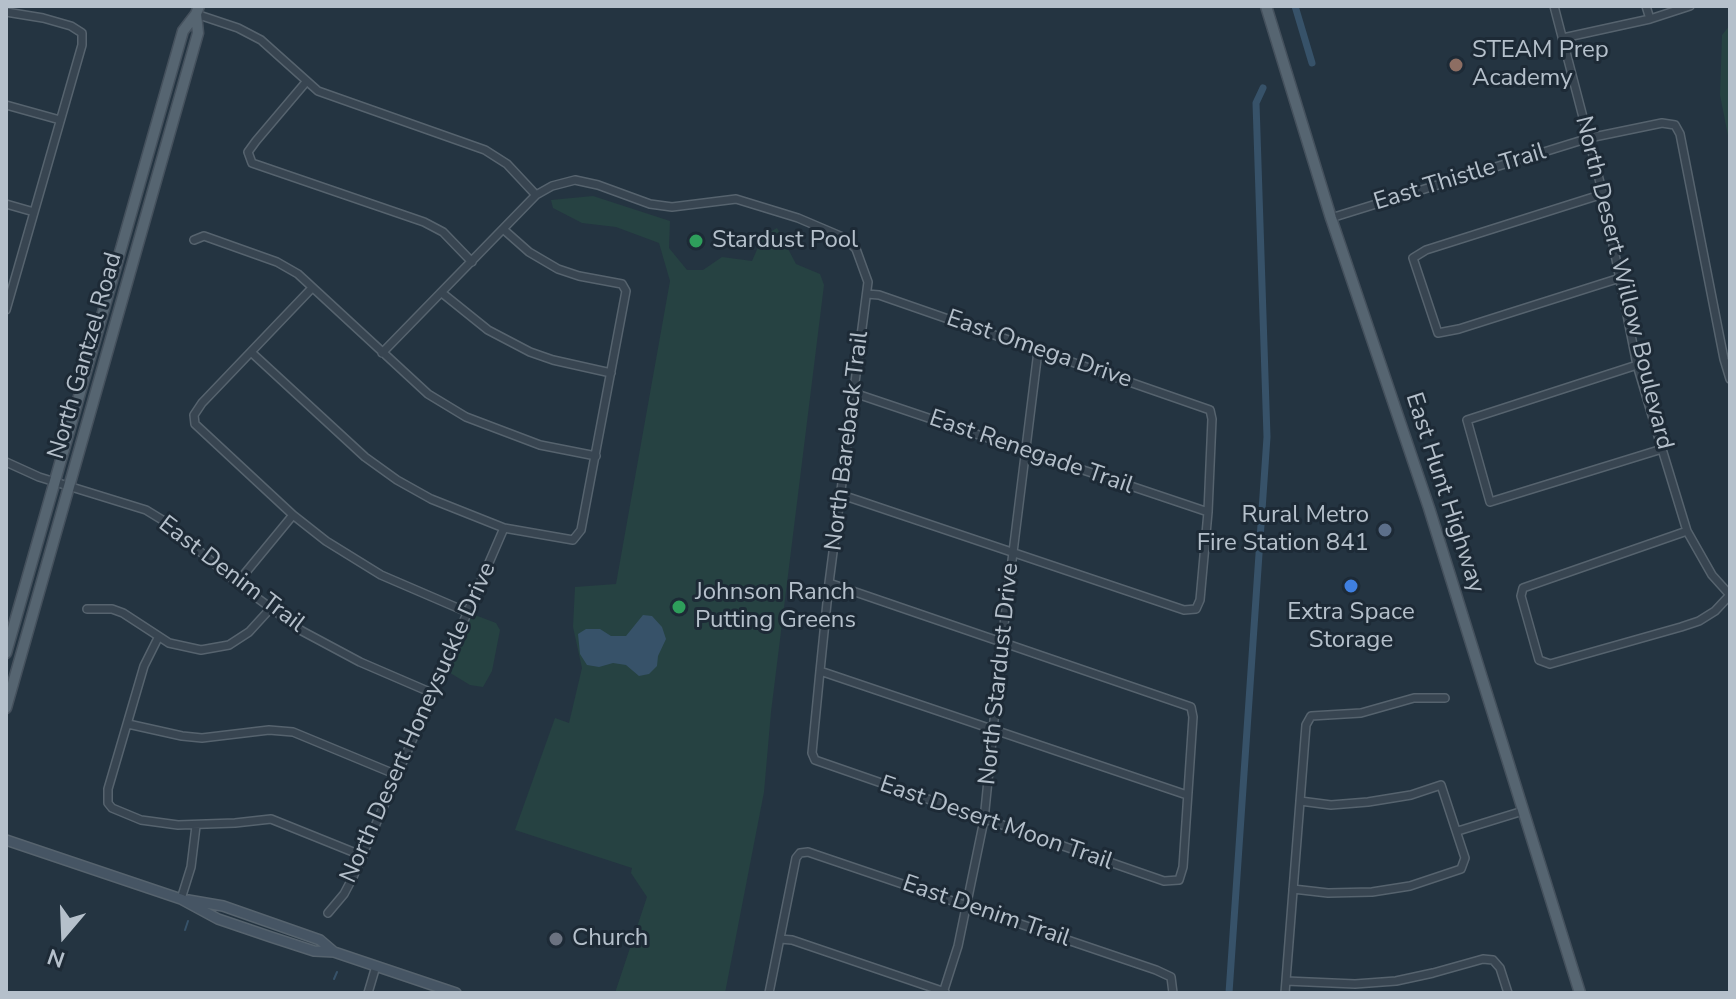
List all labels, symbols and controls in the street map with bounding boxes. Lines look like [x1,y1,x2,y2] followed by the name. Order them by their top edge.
[1472,37,1609,93] place label: STEAM Prep Academy
[1447,56,1465,74] marker: STEAM Prep Academy
[1568,113,1678,453] street label: North Desert Willow Boulevard
[1370,138,1550,218] street label: East Thistle Trail
[712,227,858,255] place label: Stardust Pool
[687,232,705,250] marker: Stardust Pool
[43,249,129,463] street label: North Gantzel Road
[943,305,1135,395] street label: East Omega Drive
[820,329,876,553] street label: North Bareback Trail
[1398,389,1490,597] street label: East Hunt Highway
[925,405,1137,501] street label: East Renegade Trail
[1197,502,1369,558] place label: Rural Metro Fire Station 841
[152,511,310,639] street label: East Denim Trail
[1376,521,1394,539] marker: Rural Metro Fire Station 841
[335,558,503,888] street label: North Desert Honeysuckle Drive
[974,562,1026,786] street label: North Stardust Drive
[1342,577,1360,595] marker: Extra Space Storage
[695,579,856,635] place label: Johnson Ranch Putting Greens
[670,598,688,616] marker: Johnson Ranch Putting Greens
[1287,599,1415,655] place label: Extra Space Storage
[876,771,1116,877] street label: East Desert Moon Trail
[898,870,1074,954] street label: East Denim Trail
[24,895,104,975] north arrow
[572,925,648,953] place label: Church
[547,930,565,948] marker: Church
[44,941,69,975] text: N

